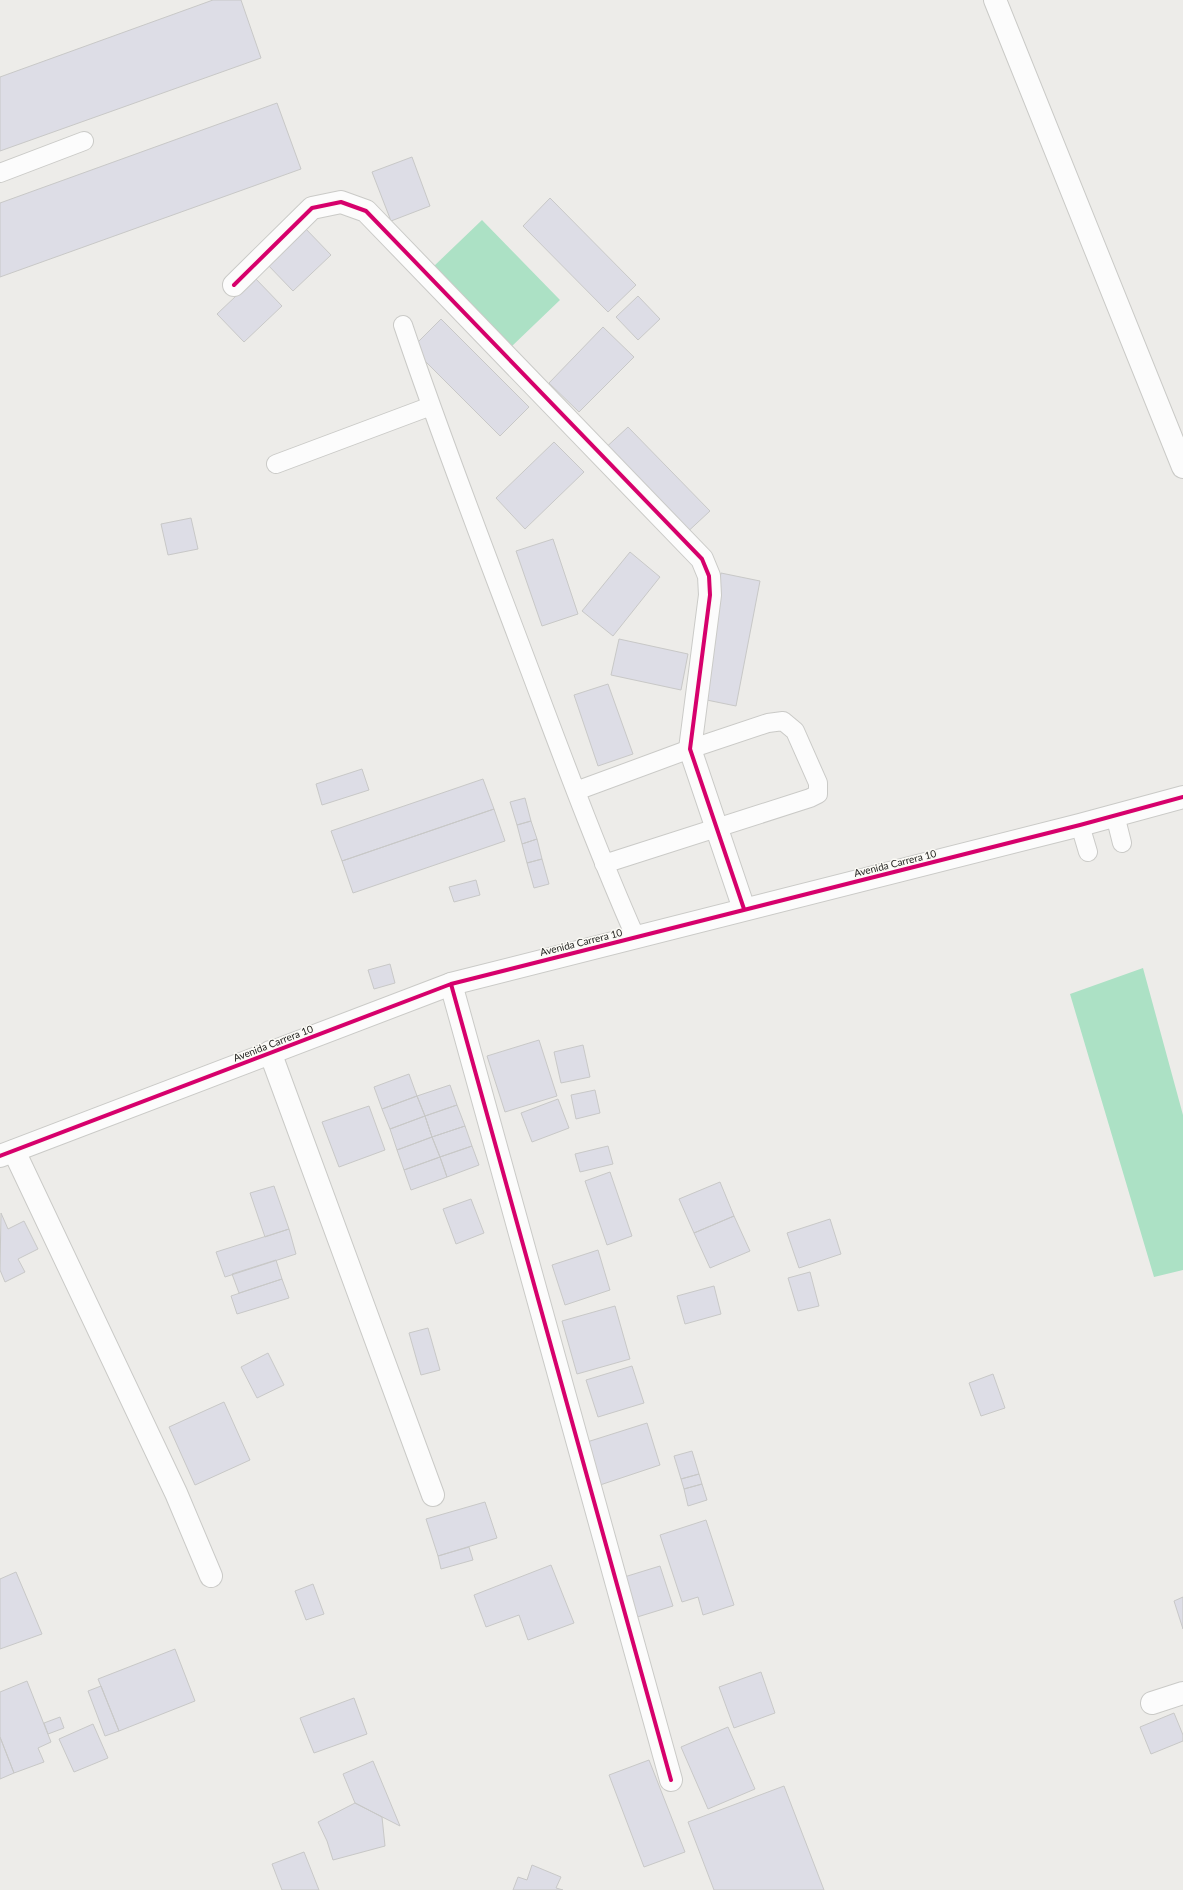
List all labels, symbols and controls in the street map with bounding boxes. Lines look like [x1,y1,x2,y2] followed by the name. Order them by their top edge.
[853,847,938,879] street label: Avenida Carrera 10
[539,926,624,958] street label: Avenida Carrera 10
[231,1022,315,1064] street label: Avenida Carrera 10

